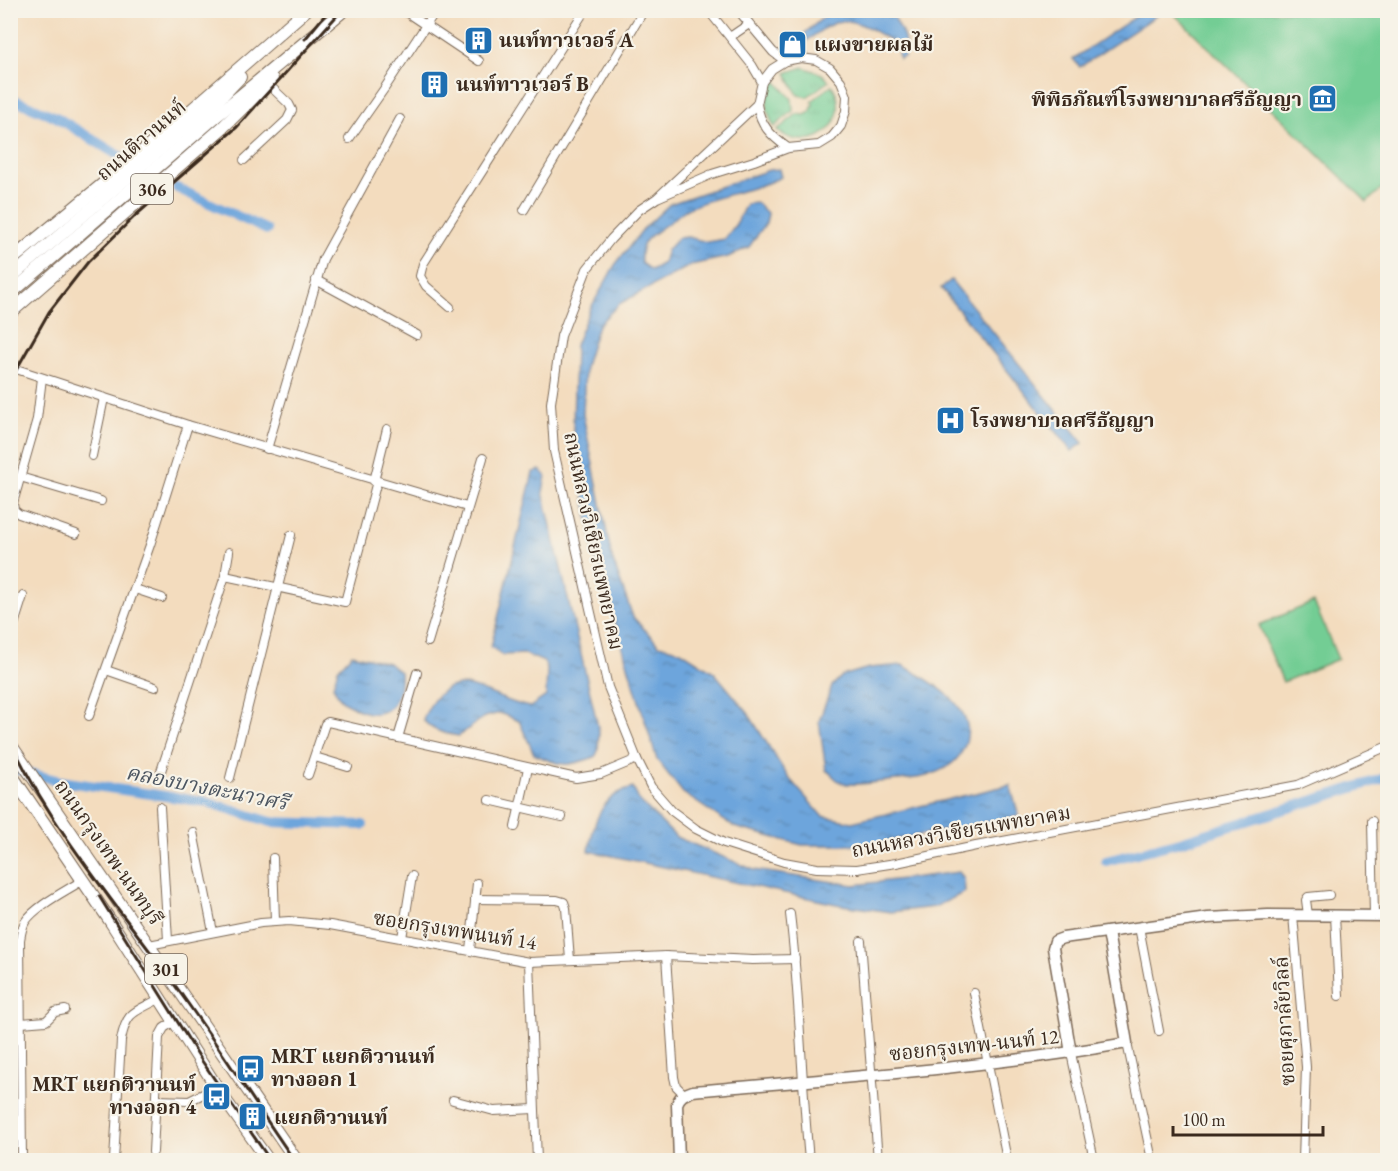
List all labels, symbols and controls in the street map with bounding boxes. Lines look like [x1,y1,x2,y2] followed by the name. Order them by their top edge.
[462,24,494,56] building icon: นนท์ทาวเวอร์ A
[499,27,634,53] place label: นนท์ทาวเวอร์ A
[777,28,809,60] shop icon: แผงขายผลไม้
[814,31,933,57] place label: แผงขายผลไม้
[419,68,451,100] building icon: นนท์ทาวเวอร์ B
[456,71,589,97] place label: นนท์ทาวเวอร์ B
[1307,83,1339,115] museum icon: พิพิธภัณฑ์โรงพยาบาลศรีธัญญา
[1031,86,1302,112] place label: พิพิธภัณฑ์โรงพยาบาลศรีธัญญา
[91,94,191,186] street label: ถนนติวานนท์
[131,174,173,204] road number: 306
[934,404,966,436] hospital icon: โรงพยาบาลศรีธัญญา
[970,407,1155,433] place label: โรงพยาบาลศรีธัญญา
[558,430,630,652] street label: ถนนหลวงวิเชียรแพทยาคม
[124,758,294,817] water label: คลองบางตะนาวศรี
[49,774,169,930] street label: ถนนกรุงเทพ-นนทบุรี
[849,799,1073,863] street label: ถนนหลวงวิเชียรแพทยาคม
[372,904,539,956] street label: ซอยกรุงเทพนนท์ 14
[145,954,187,984] road number: 301
[1268,956,1300,1086] street label: ซอยศุภาลัยวิลล์
[888,1023,1060,1067] street label: ซอยกรุงเทพ-นนท์ 12
[271,1043,436,1092] place label: MRT แยกติวานนท์ ทางออก 1
[234,1052,266,1084] bus stop icon: MRT แยกติวานนท์ ทางออก 1
[32,1071,197,1120] place label: MRT แยกติวานนท์ ทางออก 4
[201,1080,233,1112] bus stop icon: MRT แยกติวานนท์ ทางออก 4
[1173,1099,1323,1137] scale bar
[237,1101,269,1133] building icon: แยกติวานนท์
[274,1104,388,1130] place label: แยกติวานนท์
[1182,1108,1226,1131] text: 100 m

